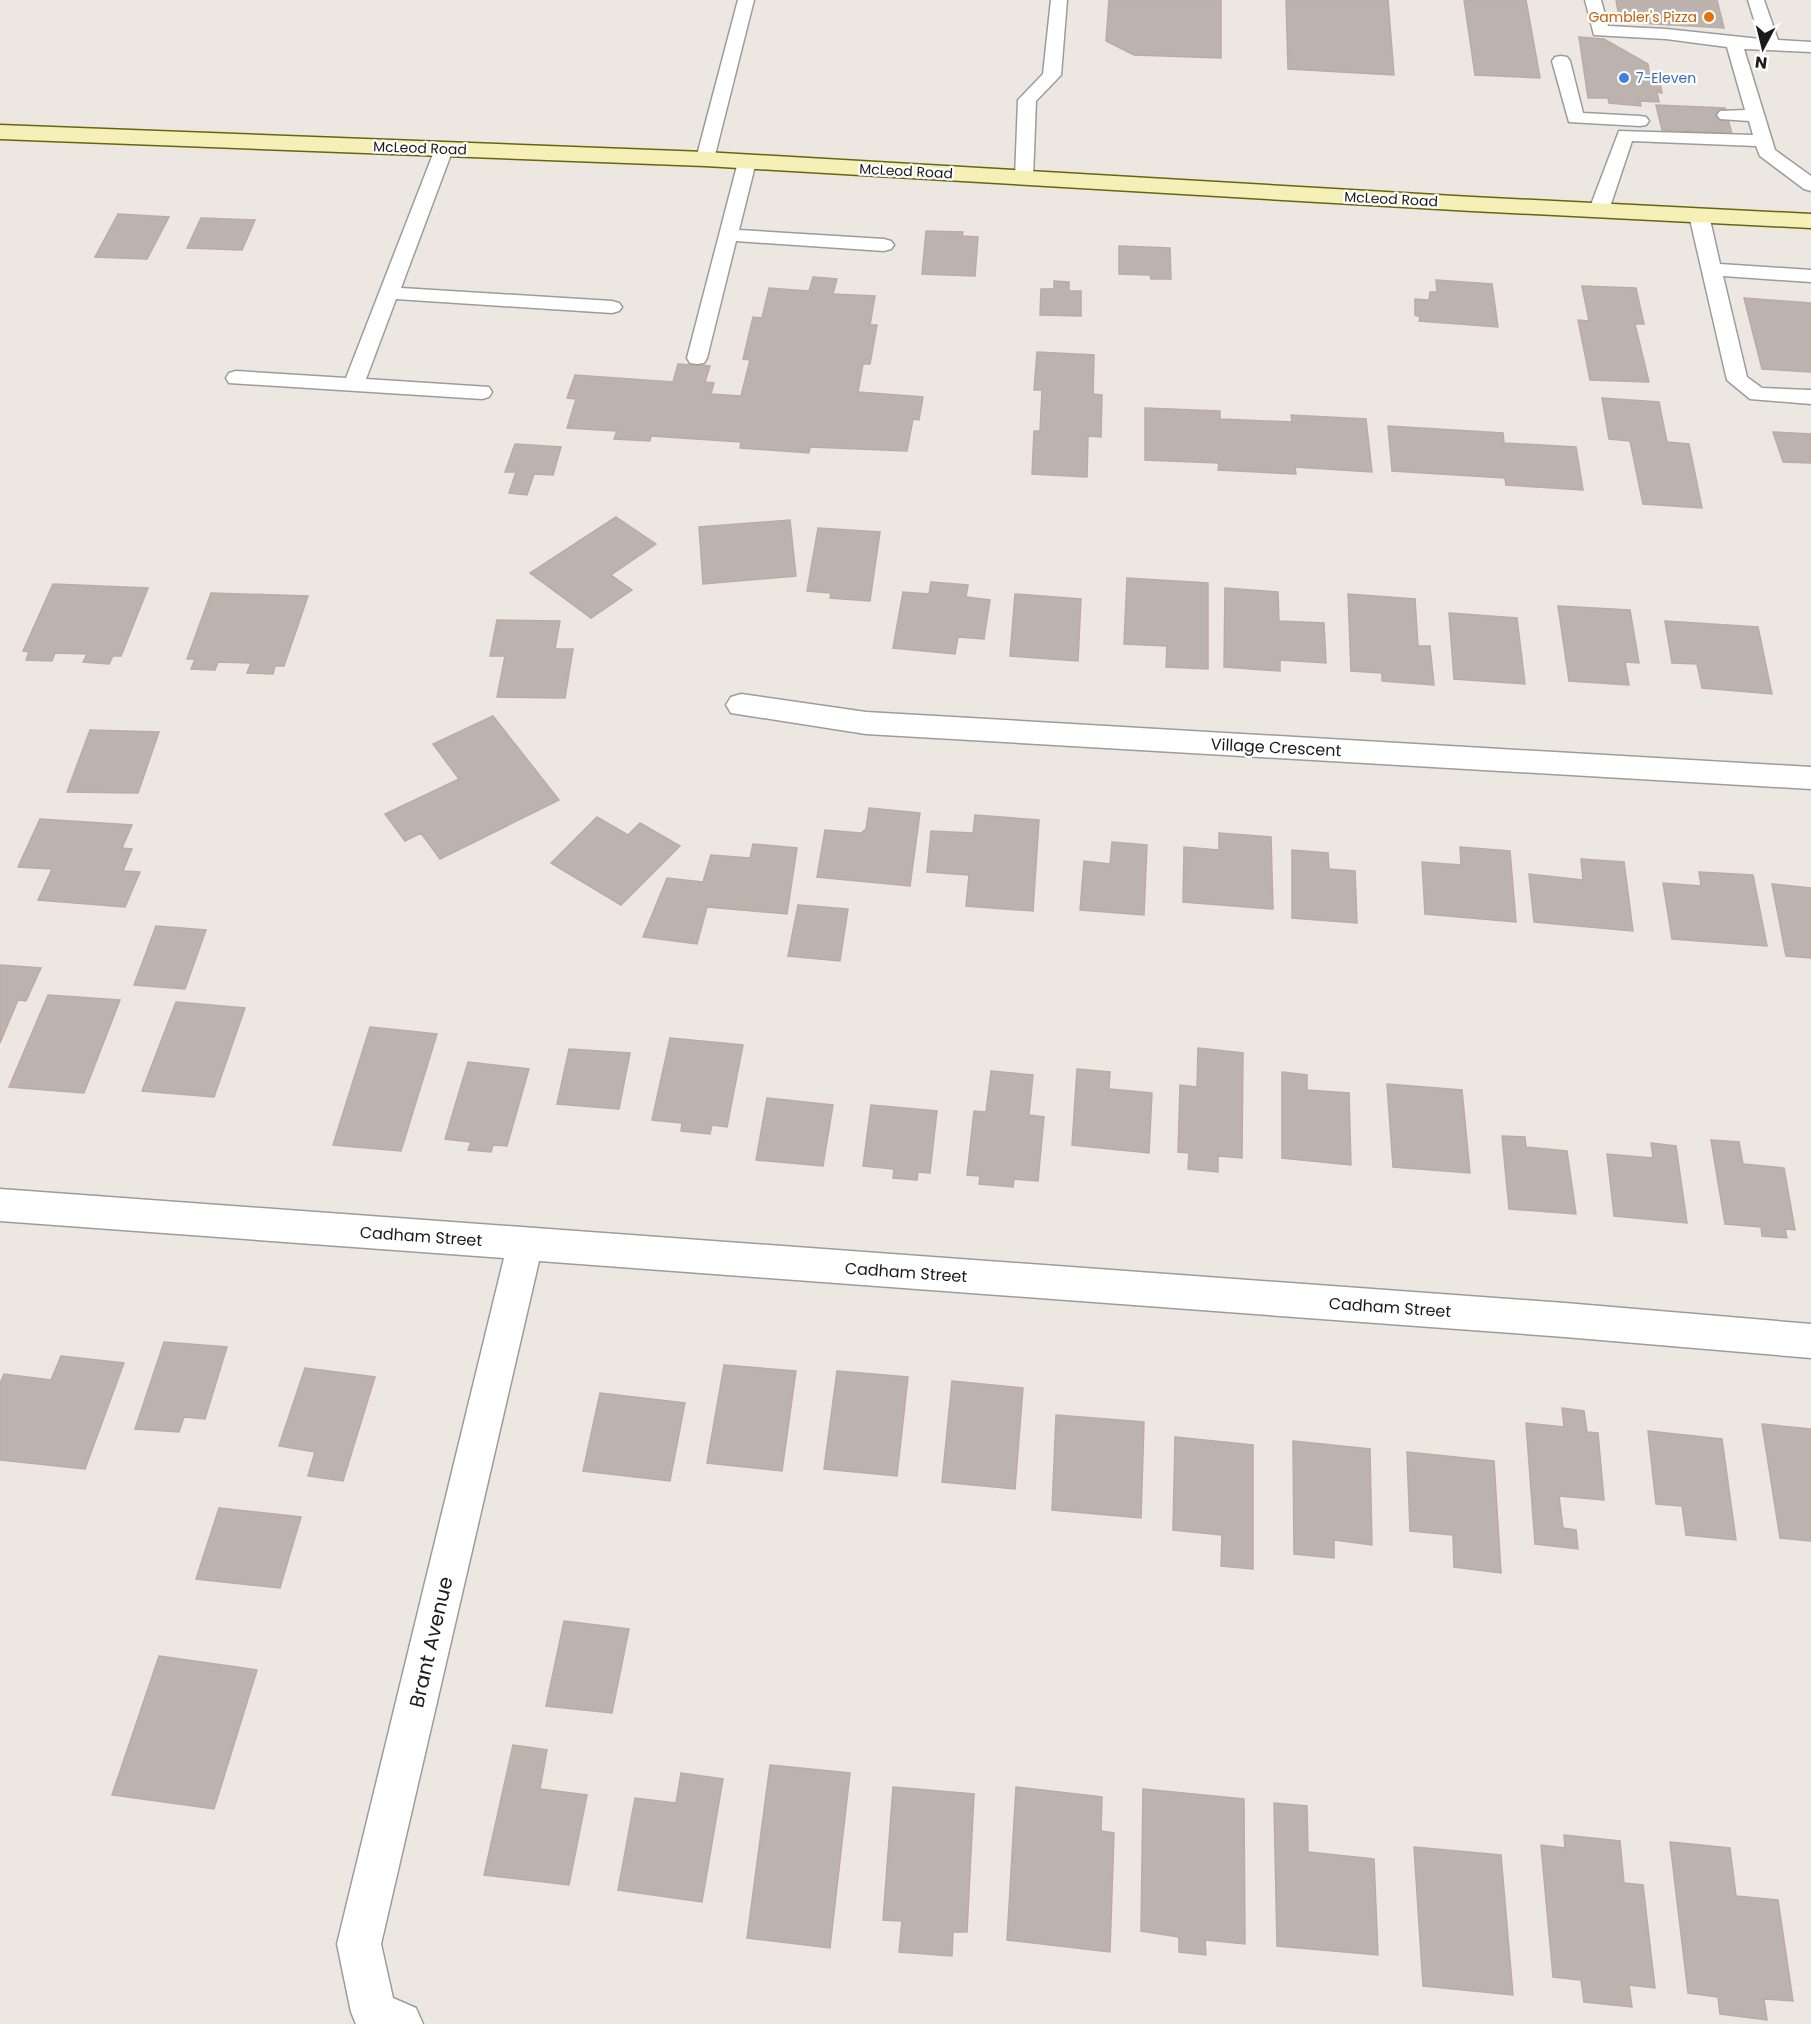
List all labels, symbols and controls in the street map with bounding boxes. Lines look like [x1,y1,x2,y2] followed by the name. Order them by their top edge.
[1588,7,1697,27] place label: Gambler's Pizza
[1702,10,1716,24] marker: Gambler's Pizza
[1733,18,1793,78] north arrow
[1754,50,1769,75] text: N
[1636,68,1696,88] place label: 7-Eleven
[1617,71,1631,85] marker: 7-Eleven
[373,136,467,160] street label: McLeod Road
[859,159,953,183] street label: McLeod Road
[1344,187,1438,211] street label: McLeod Road
[1210,733,1342,762] street label: Village Crescent
[359,1221,483,1252] street label: Cadham Street
[844,1257,968,1288] street label: Cadham Street
[1328,1292,1452,1323] street label: Cadham Street
[402,1574,460,1710] street label: Brant Avenue

